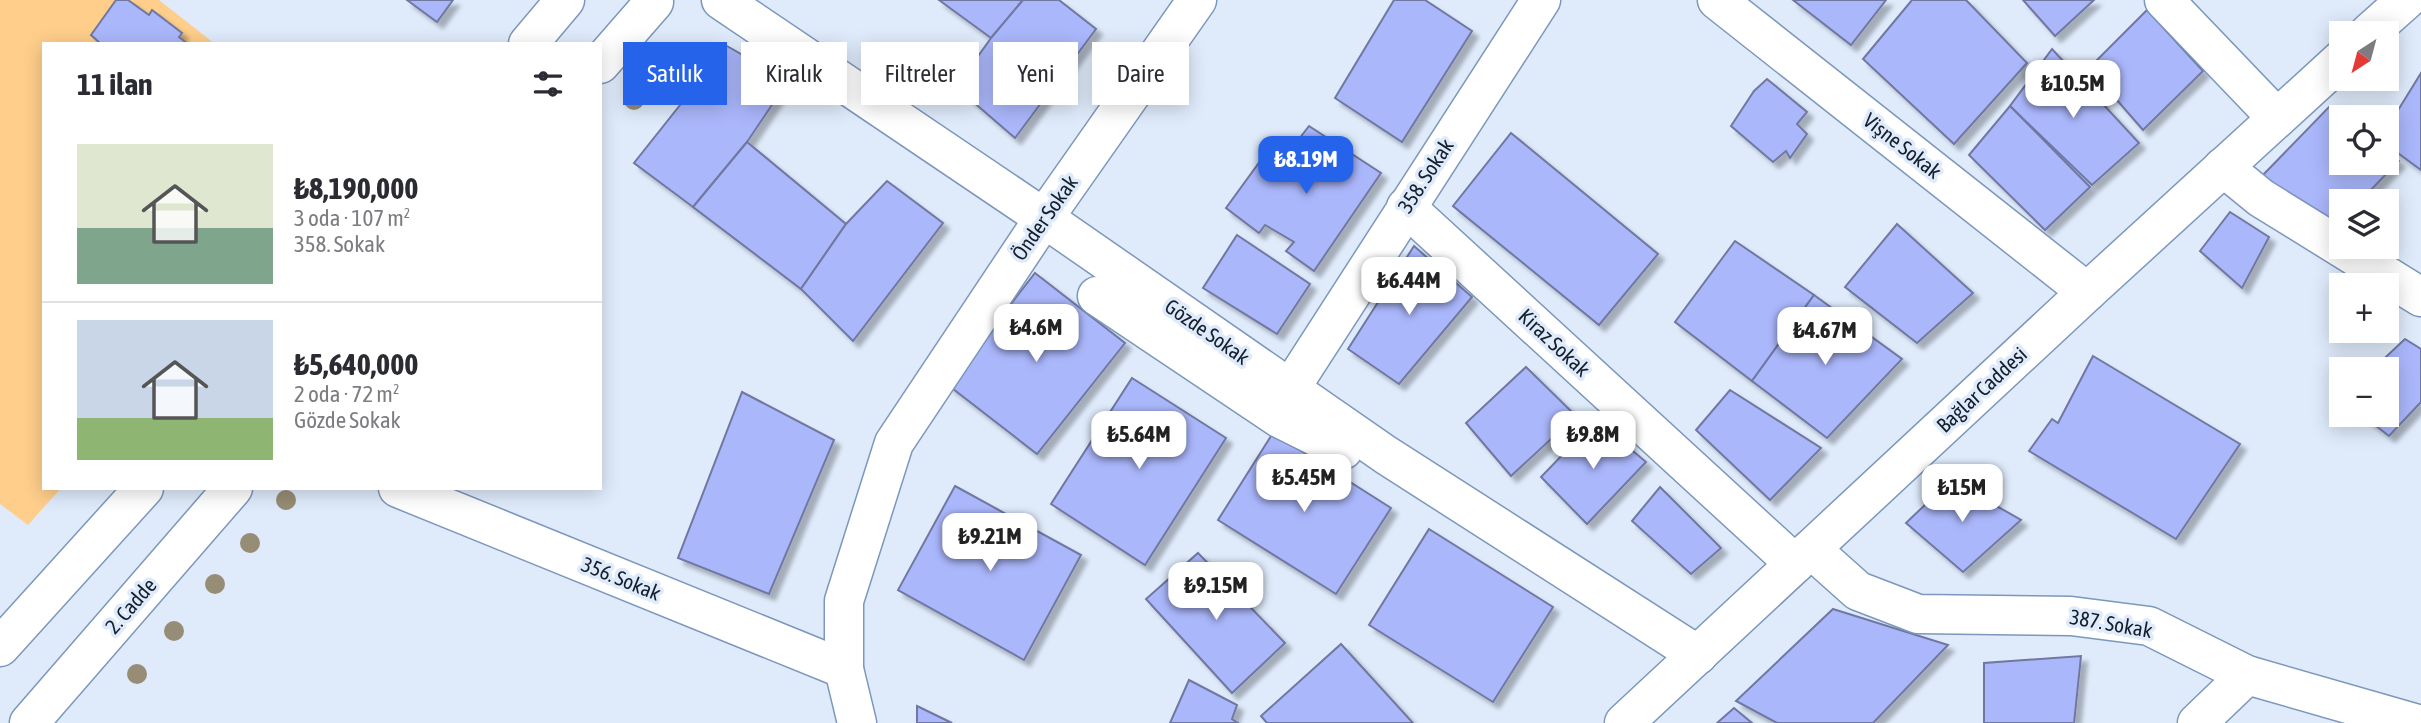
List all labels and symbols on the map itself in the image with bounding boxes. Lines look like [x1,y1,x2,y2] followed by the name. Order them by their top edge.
[2329,21,2399,91] north arrow
[2016,60,2130,120] pin: ₺10.5M
[1859,107,1946,183] street label: Vişne Sokak
[1392,134,1458,217] street label: 358. Sokak
[1249,136,1363,196] pin: ₺8.19M
[1006,170,1082,264] street label: Önder Sokak
[1352,258,1466,317] pin: ₺6.44M
[1161,293,1254,369] street label: Gözde Sokak
[1514,303,1595,381] street label: Kiraz Sokak
[987,304,1085,364] pin: ₺4.6M
[1768,308,1882,367] pin: ₺4.67M
[1931,342,2031,437] street label: Bağlar Caddesi
[1082,412,1196,471] pin: ₺5.64M
[1544,412,1642,471] pin: ₺9.8M
[1247,454,1361,514] pin: ₺5.45M
[1921,464,2003,524] pin: ₺15M
[933,514,1047,573] pin: ₺9.21M
[578,551,664,605] street label: 356. Sokak
[1159,562,1273,622] pin: ₺9.15M
[100,573,161,638] street label: 2. Cadde
[2068,604,2154,642] street label: 387. Sokak

